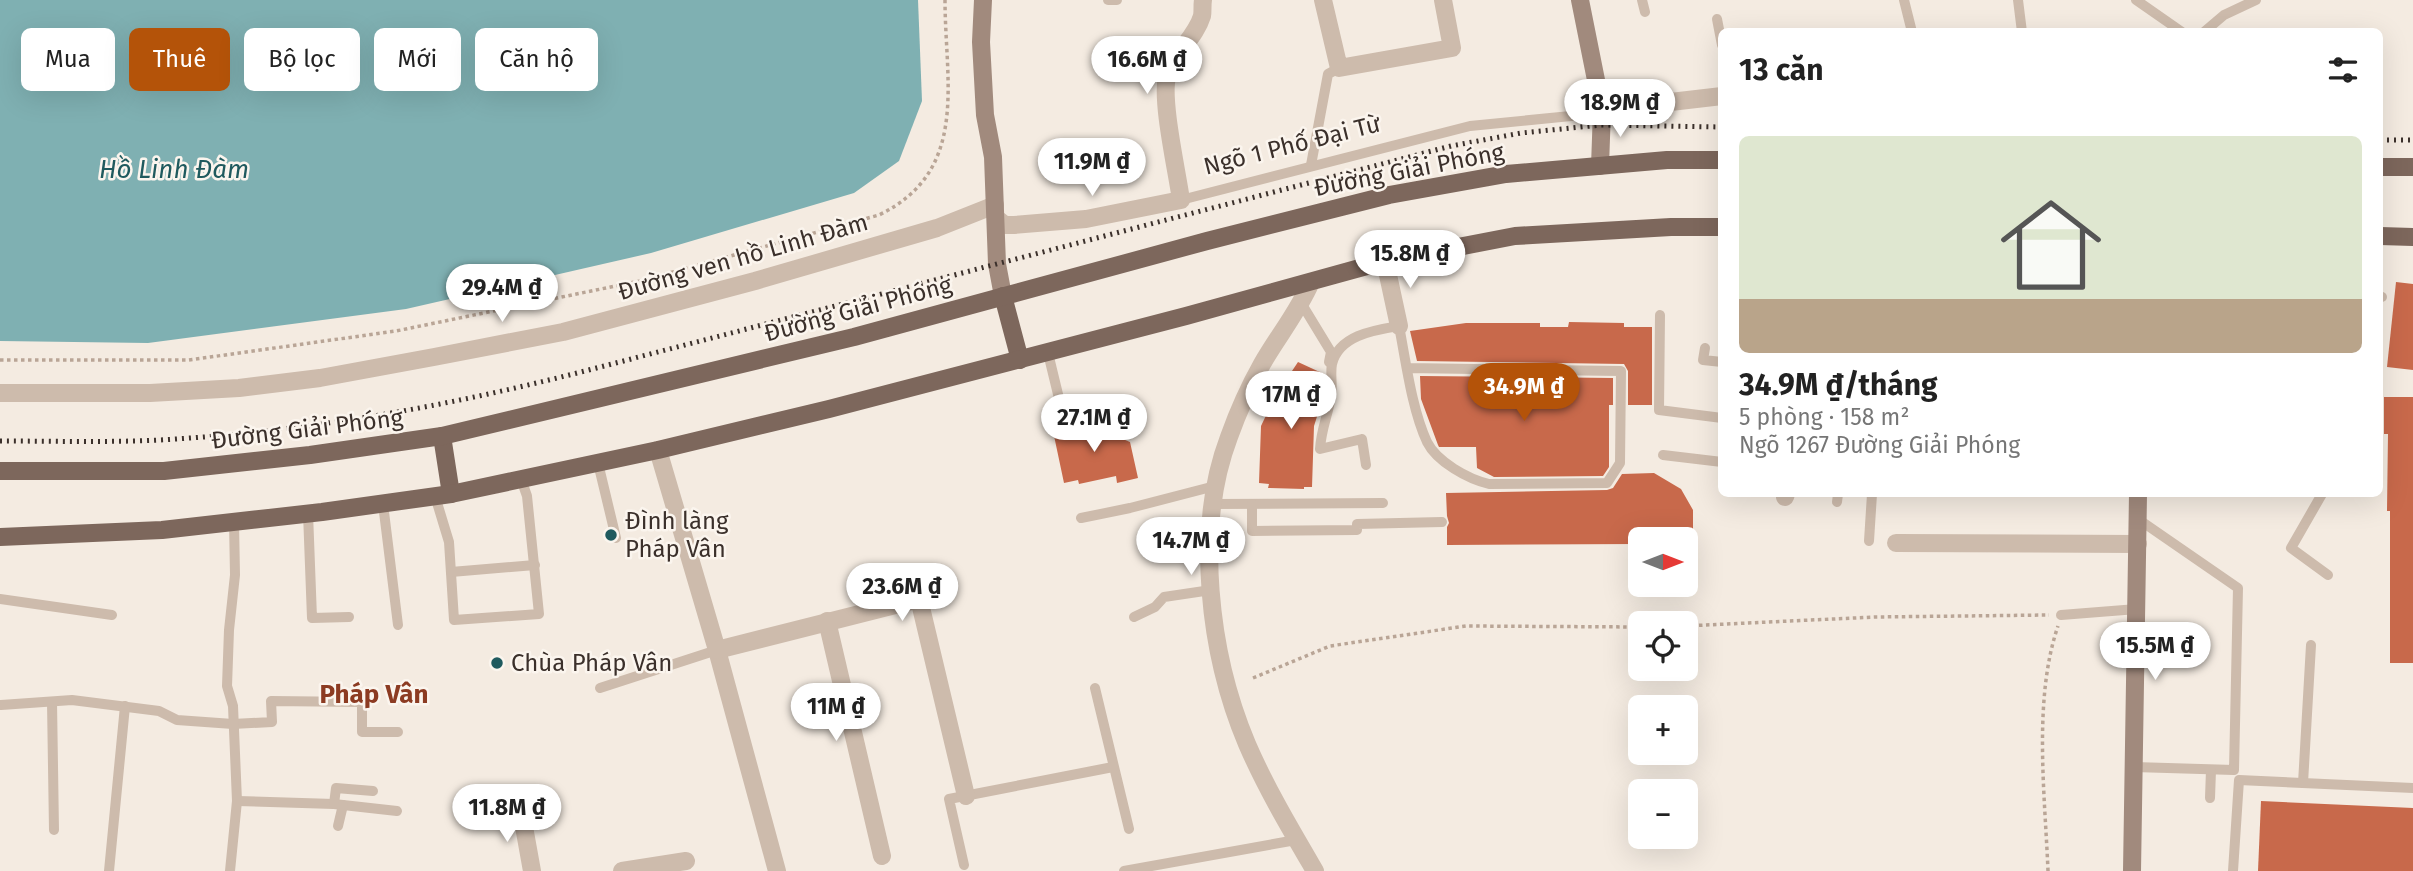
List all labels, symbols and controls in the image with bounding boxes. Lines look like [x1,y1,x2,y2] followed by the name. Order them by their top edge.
[21,28,115,91] chip: Mua
[129,28,230,91] chip: Thuê
[244,28,360,91] chip: Bộ lọc
[374,28,461,91] chip: Mới
[475,28,598,91] chip: Căn hộ
[1082,36,1212,96] pin: 16.6M ₫
[1107,45,1187,73] text: 16.6M ₫
[2324,51,2362,89] icon: filters
[1739,52,1823,88] text: 13 căn
[1555,80,1685,139] pin: 18.9M ₫
[1580,88,1660,116] text: 18.9M ₫
[1201,109,1384,180] street label: Ngõ 1 Phố Đại Từ
[1027,138,1157,198] pin: 11.9M ₫
[1312,138,1507,202] street label: Đường Giải Phóng
[1054,147,1130,175] text: 11.9M ₫
[99,154,249,185] water label: Hồ Linh Đàm
[1988,182,2114,308] icon: home
[615,208,871,306] street label: Đường ven hồ Linh Đàm
[1345,230,1475,290] pin: 15.8M ₫
[1370,239,1450,267] text: 15.8M ₫
[437,264,567,324] pin: 29.4M ₫
[761,270,955,348] street label: Đường Giải Phóng
[462,273,542,301] text: 29.4M ₫
[1459,364,1589,423] pin: 34.9M ₫
[1739,367,1938,403] text: 34.9M ₫/tháng
[1242,372,1340,431] pin: 17M ₫
[1484,372,1564,400] text: 34.9M ₫
[1262,380,1320,408] text: 17M ₫
[1029,394,1159,454] pin: 27.1M ₫
[209,403,405,455] street label: Đường Giải Phóng
[1057,403,1131,431] text: 27.1M ₫
[1739,403,1909,431] text: 5 phòng · 158 m²
[1739,431,2020,459] text: Ngõ 1267 Đường Giải Phóng
[625,507,729,563] place label: Đình làng Pháp Vân
[1126,518,1256,577] pin: 14.7M ₫
[1152,526,1230,554] text: 14.7M ₫
[603,527,619,543] marker: Đình làng Pháp Vân
[1628,527,1698,597] north arrow
[1628,527,1698,849] map controls
[837,564,967,623] pin: 23.6M ₫
[862,572,942,600] text: 23.6M ₫
[1628,611,1698,681] button: locate
[2090,622,2220,682] pin: 15.5M ₫
[2116,631,2194,659] text: 15.5M ₫
[511,649,672,677] place label: Chùa Pháp Vân
[489,655,505,671] marker: Chùa Pháp Vân
[319,679,429,710] district label: Pháp Vân
[787,684,885,743] pin: 11M ₫
[807,692,865,720] text: 11M ₫
[1628,695,1698,765] button: +
[1628,779,1698,849] button: −
[442,784,572,844] pin: 11.8M ₫
[468,793,546,821] text: 11.8M ₫

